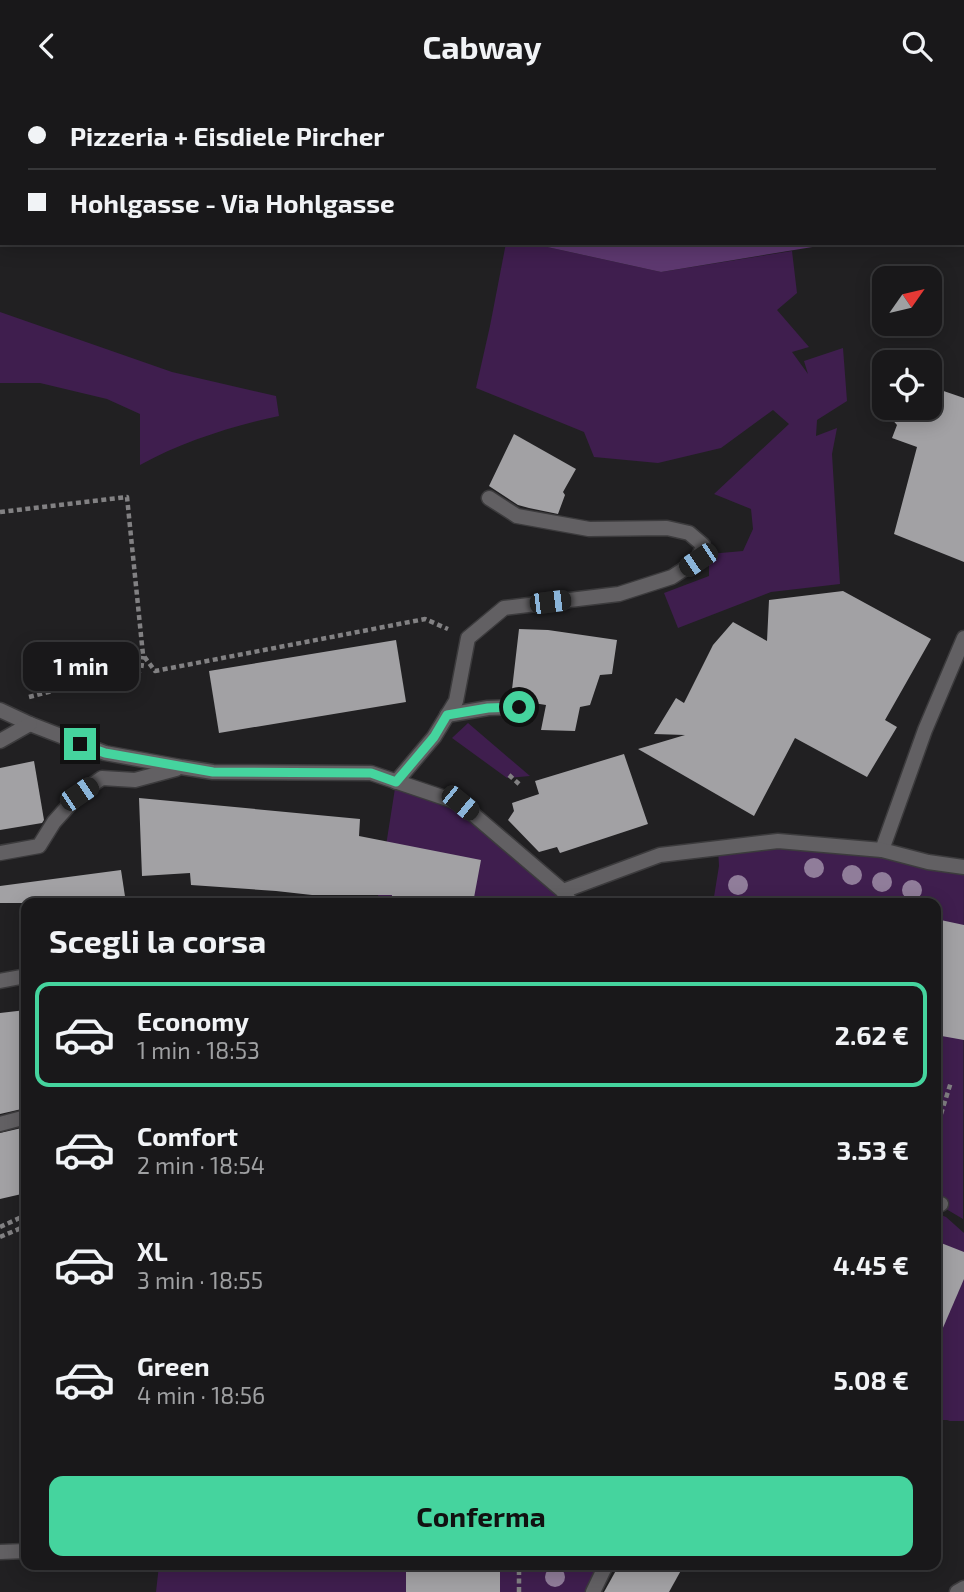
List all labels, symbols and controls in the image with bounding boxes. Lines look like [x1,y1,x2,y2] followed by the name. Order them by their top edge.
[28,27,66,65] icon: back
[422,27,542,65] text: Cabway
[898,27,936,65] icon: search
[70,120,384,151] text: Pizzeria + Eisdiele Pircher
[70,187,395,218] text: Hohlgasse - Via Hohlgasse
[872,266,942,336] north arrow
[872,266,942,420] map controls
[872,350,942,420] button: locate
[675,540,722,580] car
[528,589,573,615] car
[22,643,138,691] callout: 1 min
[53,652,109,680] text: 1 min
[503,691,535,723] route start
[64,728,96,760] route end
[56,774,103,814] car
[438,782,483,824] car
[49,921,266,959] text: Scegli la corsa
[53,1003,116,1066] icon: car
[137,1005,249,1036] text: Economy
[835,1019,909,1050] text: 2.62 €
[137,1036,260,1064] text: 1 min · 18:53
[53,1118,116,1181] icon: car
[137,1120,238,1151] text: Comfort
[837,1134,909,1165] text: 3.53 €
[137,1151,265,1179] text: 2 min · 18:54
[53,1233,116,1296] icon: car
[137,1235,168,1266] text: XL
[833,1249,909,1280] text: 4.45 €
[137,1266,263,1294] text: 3 min · 18:55
[53,1348,116,1411] icon: car
[137,1350,210,1381] text: Green
[833,1364,909,1395] text: 5.08 €
[137,1381,265,1409] text: 4 min · 18:56
[49,1476,913,1556] button: Conferma

